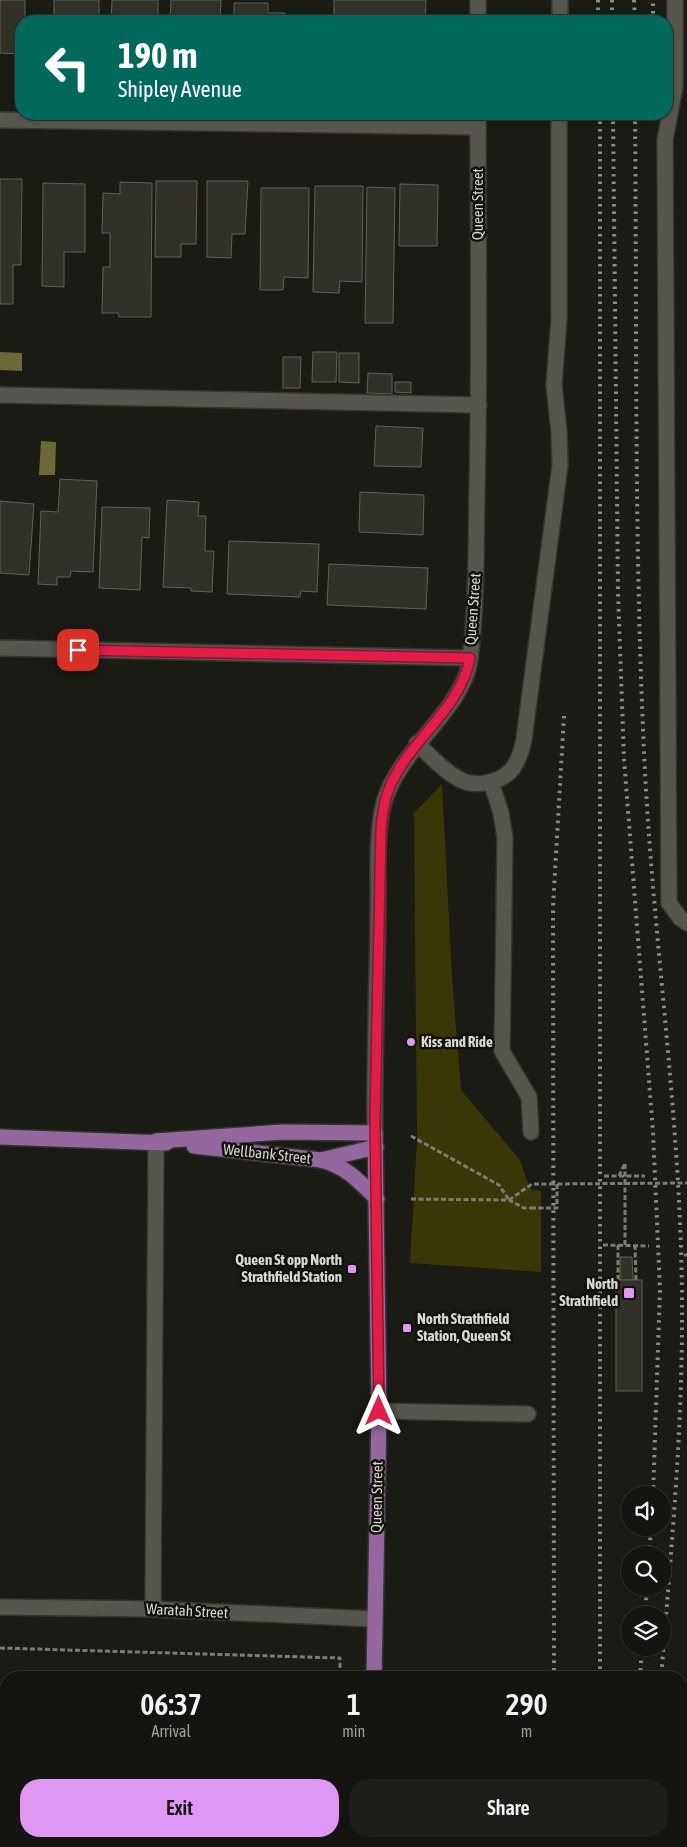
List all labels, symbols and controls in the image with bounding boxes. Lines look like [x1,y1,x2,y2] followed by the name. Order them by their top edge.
[35,35,100,100] icon: left
[118,35,197,75] text: 190 m
[118,76,242,102] text: Shipley Avenue
[469,168,486,240] street label: Queen Street
[462,573,483,645] street label: Queen Street
[57,629,99,671] pin
[64,636,92,664] icon: arrive
[421,1033,493,1050] place label: Kiss and Ride
[405,1036,417,1048] marker: Kiss and Ride
[222,1140,312,1167] street label: Wellbank Street
[235,1251,342,1285] place label: Queen St opp North Strathfield Station
[346,1263,358,1275] marker: Queen St opp North Strathfield Station
[559,1275,618,1309] place label: North Strathfield
[622,1286,636,1300] marker: North Strathfield
[417,1310,512,1344] place label: North Strathfield Station, Queen St
[401,1322,413,1334] marker: North Strathfield Station, Queen St
[352,1384,404,1436] position arrow
[367,1461,386,1533] street label: Queen Street
[621,1486,671,1656] map controls
[621,1486,671,1536] button: sound
[621,1546,671,1596] button: search
[146,1600,228,1621] street label: Waratah Street
[621,1606,671,1656] button: layers
[140,1687,202,1721] text: 06:37
[347,1687,361,1721] text: 1
[505,1687,548,1721] text: 290
[152,1722,191,1740] text: Arrival
[342,1722,365,1740] text: min
[521,1722,532,1740] text: m
[20,1779,339,1837] button: Exit
[349,1779,668,1837] button: Share

